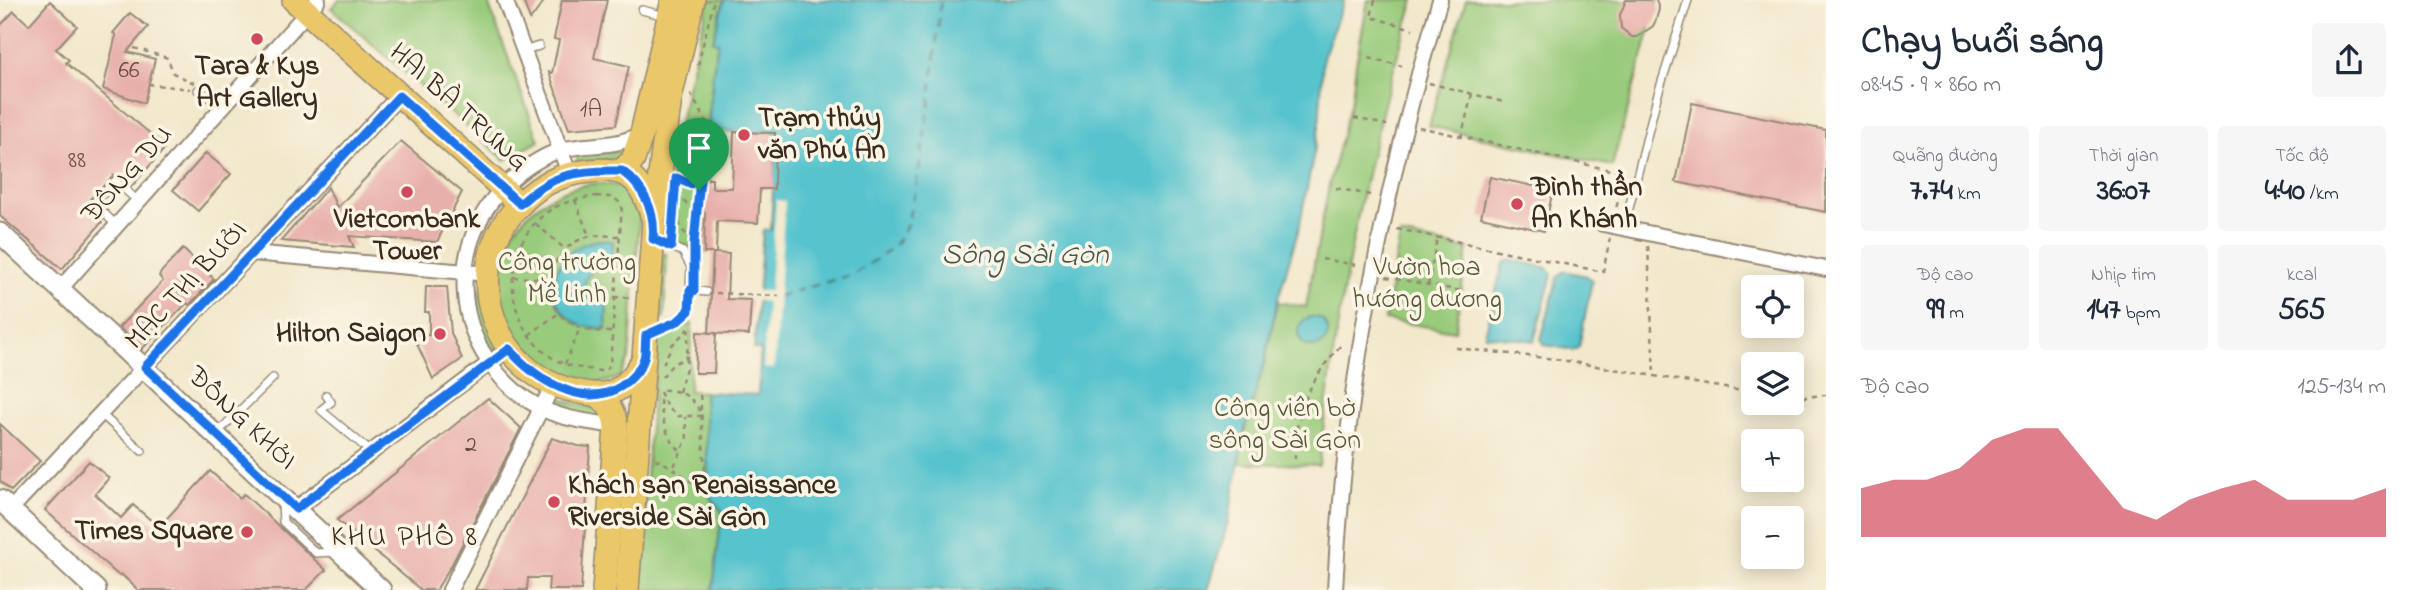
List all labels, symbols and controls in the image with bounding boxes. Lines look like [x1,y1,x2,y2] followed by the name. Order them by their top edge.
[1861,15,2103,71] text: Chạy buổi sáng
[2312,23,2386,97] button: share
[249,31,265,47] marker: Tara & Kys Art Gallery
[379,34,537,182] street label: HAI BÀ TRƯNG
[194,47,320,120] place label: Tara & Kys Art Gallery
[118,54,140,89] house number: 66
[1861,69,2001,102] text: 08:45 · 9 × 860 m
[580,93,602,128] house number: 1A
[757,99,886,172] place label: Trạm thủy văn Phú An
[72,116,184,234] street label: ĐÔNG DU
[669,118,729,190] pin
[736,127,752,143] marker: Trạm thủy văn Phú An
[680,129,718,167] icon: arrive
[1893,143,1997,170] text: Quãng đường
[2089,143,2158,170] text: Thời gian
[2275,143,2328,170] text: Tốc độ
[68,144,86,179] house number: 88
[1529,168,1643,241] place label: Đình thần An Khánh
[1910,170,1953,214] text: 7.74
[2097,170,2150,214] text: 36:07
[2265,170,2305,214] text: 4:40
[1953,181,1981,208] text: km
[2305,181,2339,208] text: /km
[399,184,415,200] marker: Vietcombank Tower
[1509,196,1525,212] marker: Đình thần An Khánh
[333,200,481,273] place label: Vietcombank Tower
[116,212,258,360] street label: MẠC THỊ BƯỞI
[941,234,1110,278] water label: Sông Sài Gòn
[498,243,636,316] park label: Công trường Mê Linh
[1352,248,1502,321] park label: Vườn hoa hướng dương
[1917,262,1973,289] text: Độ cao
[2091,262,2156,289] text: Nhịp tim
[2287,262,2317,289] text: kcal
[1741,275,1804,569] map controls
[1741,275,1804,338] button: locate
[1926,289,1944,333] text: 99
[2086,289,2121,333] text: 147
[2278,289,2326,333] text: 565
[1944,300,1964,327] text: m
[2121,300,2161,327] text: bpm
[276,314,426,356] place label: Hilton Saigon
[432,326,448,342] marker: Hilton Saigon
[1741,352,1804,415] button: layers
[176,357,305,481] street label: ÐỒNG KHỞI
[1861,371,1929,404] text: Độ cao
[2298,371,2386,404] text: 125–134 m
[1209,389,1361,462] park label: Công viên bờ sông Sài Gòn
[465,428,477,463] house number: 2
[1741,429,1804,492] button: +
[568,466,838,539] place label: Khách sạn Renaissance Riverside Sài Gòn
[546,494,562,510] marker: Khách sạn Renaissance Riverside Sài Gòn
[1741,506,1804,569] button: −
[74,512,234,553] place label: Times Square
[331,516,479,560] district label: KHU PHỐ 8
[239,524,255,540] marker: Times Square

